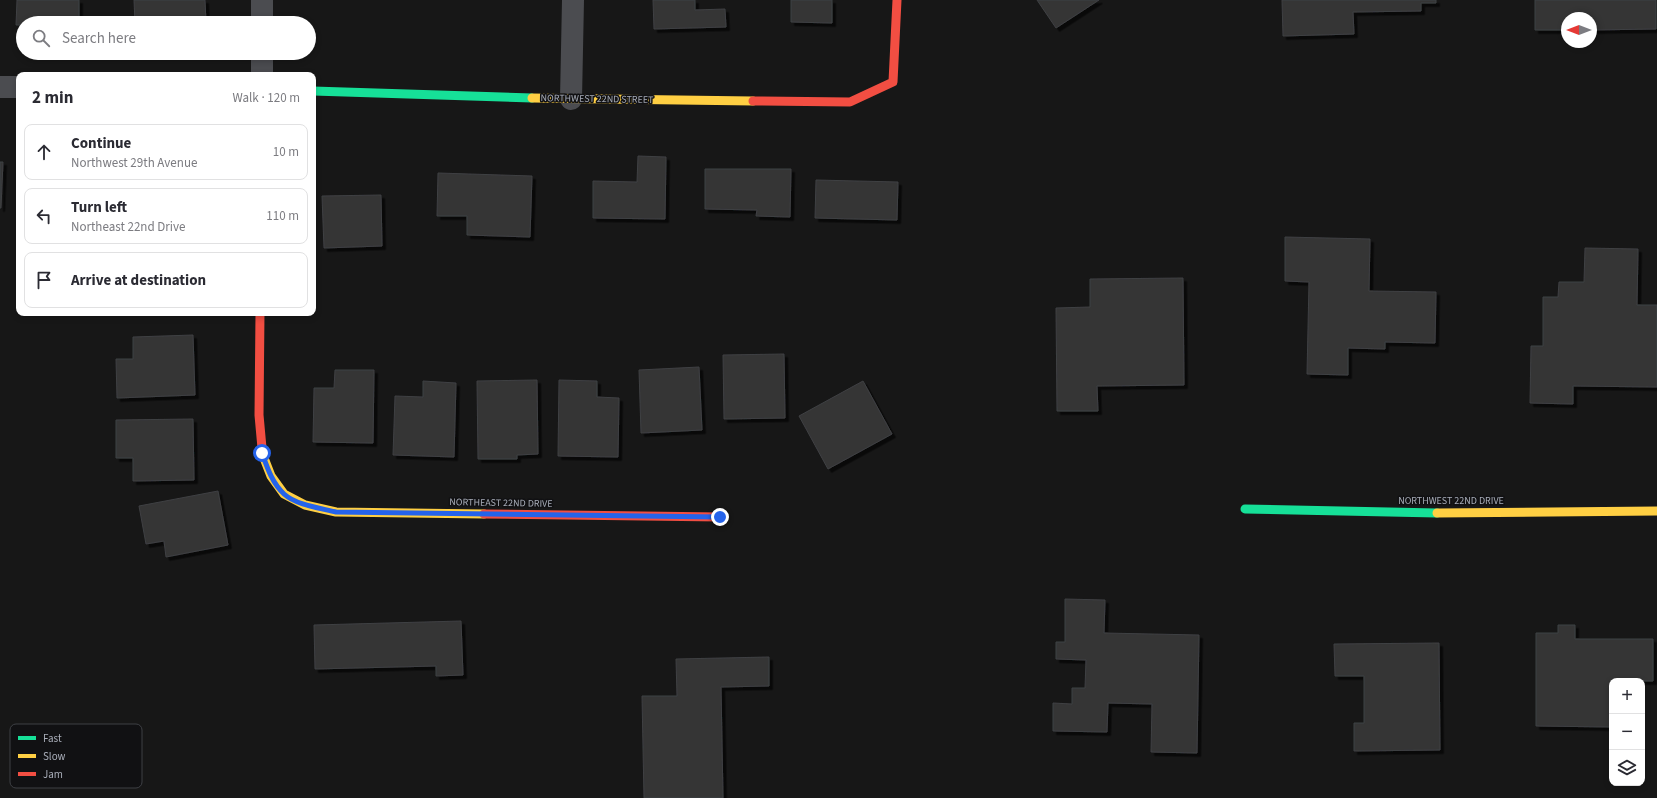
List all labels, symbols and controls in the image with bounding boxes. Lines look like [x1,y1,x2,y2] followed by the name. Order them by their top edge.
[1561,12,1597,48] north arrow
[16,16,316,60] search box
[30,27,52,49] icon: search
[62,28,136,49] text: Search here
[32,86,73,110] text: 2 min
[232,89,300,107] text: Walk · 120 m
[540,91,654,107] street label: NORTHWEST 22ND STREET
[71,133,131,154] text: Continue
[33,141,55,163] icon: ahead
[273,143,299,161] text: 10 m
[71,154,197,172] text: Northwest 29th Avenue
[71,197,127,218] text: Turn left
[33,205,55,227] icon: left
[266,207,299,225] text: 110 m
[71,218,185,236] text: Northeast 22nd Drive
[33,269,55,291] icon: arrive
[71,270,206,291] text: Arrive at destination
[253,444,271,462] route start
[1398,494,1504,508] street label: NORTHWEST 22ND DRIVE
[449,495,553,511] street label: NORTHEAST 22ND DRIVE
[711,508,729,526] route end
[1609,678,1645,786] map controls
[1609,678,1645,714] button: +
[1609,714,1645,750] button: −
[10,724,142,788] legend
[43,731,62,746] text: Fast
[43,749,66,764] text: Slow
[1609,750,1645,786] button: layers
[43,767,63,782] text: Jam

